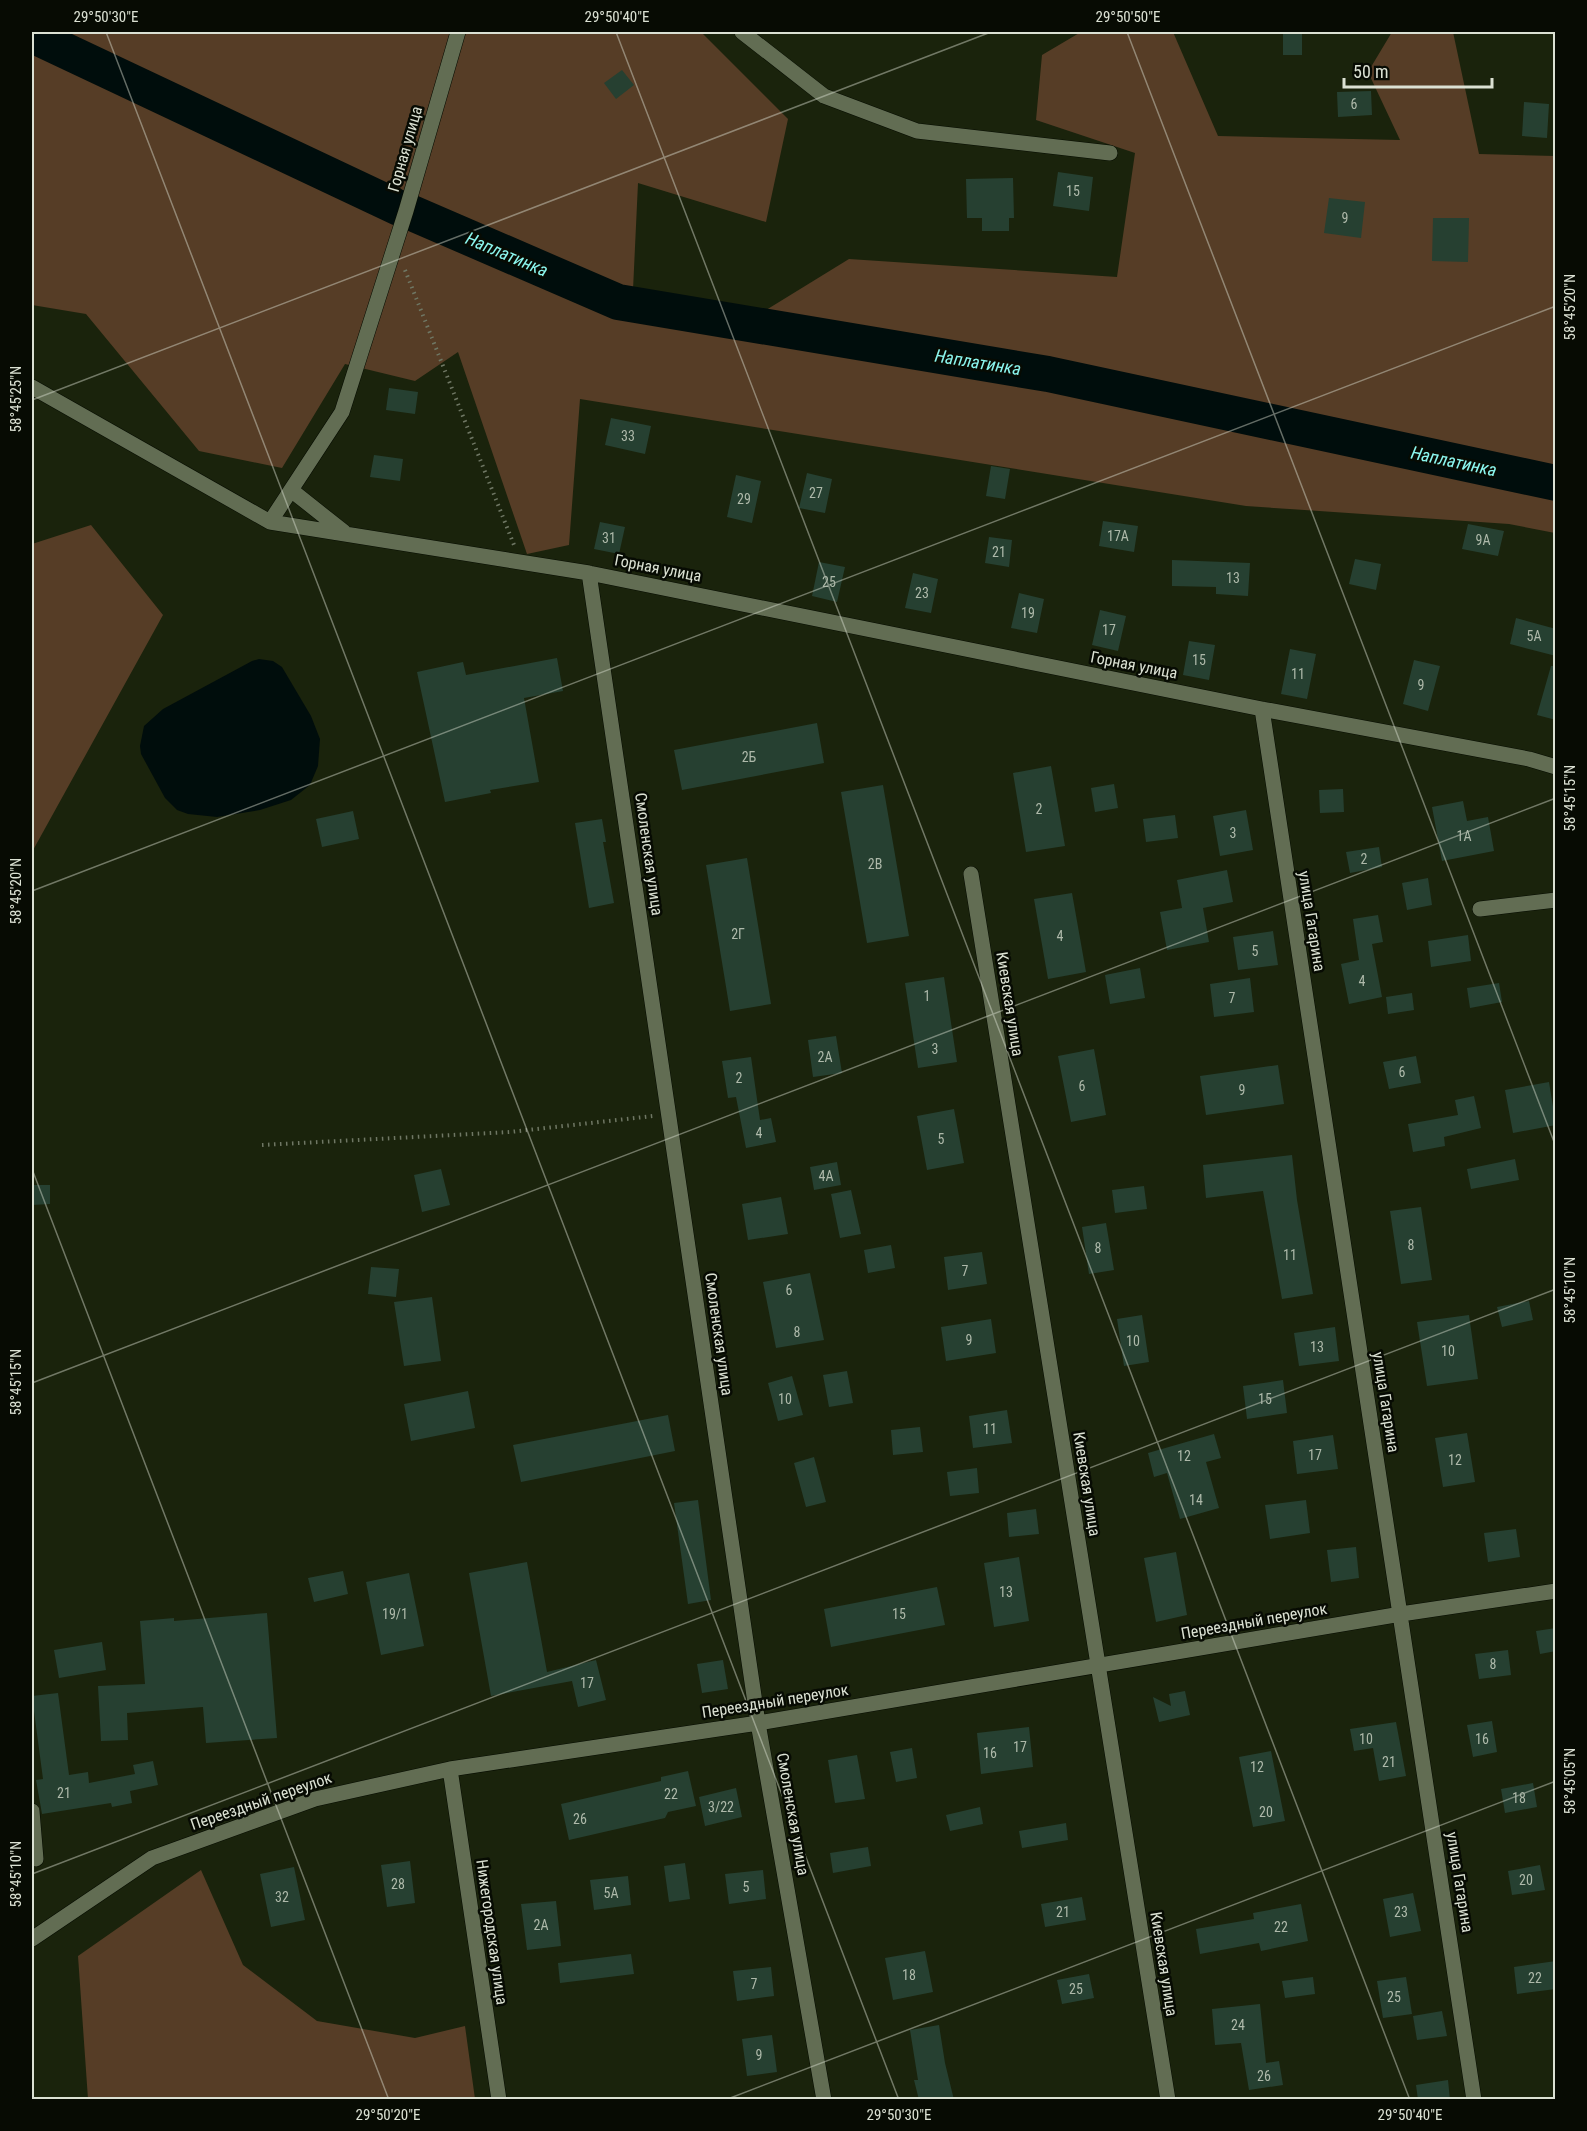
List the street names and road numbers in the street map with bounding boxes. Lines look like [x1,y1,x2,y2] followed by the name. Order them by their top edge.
[384,104,426,194] street label: Горная улица
[613,550,703,586] street label: Горная улица
[1089,647,1179,683] street label: Горная улица
[631,791,667,917] street label: Смоленская улица
[1295,869,1329,973] street label: улица Гагарина
[992,950,1028,1058] street label: Киевская улица
[701,1271,737,1397] street label: Смоленская улица
[1369,1350,1403,1454] street label: улица Гагарина
[1069,1430,1105,1538] street label: Киевская улица
[1179,1599,1329,1643] street label: Переездный переулок
[700,1680,850,1722] street label: Переездный переулок
[773,1751,813,1877] street label: Смоленская улица
[188,1768,334,1834] street label: Переездный переулок
[1443,1830,1477,1934] street label: улица Гагарина
[472,1858,512,2006] street label: Нижегородская улица
[1146,1910,1182,2018] street label: Киевская улица

